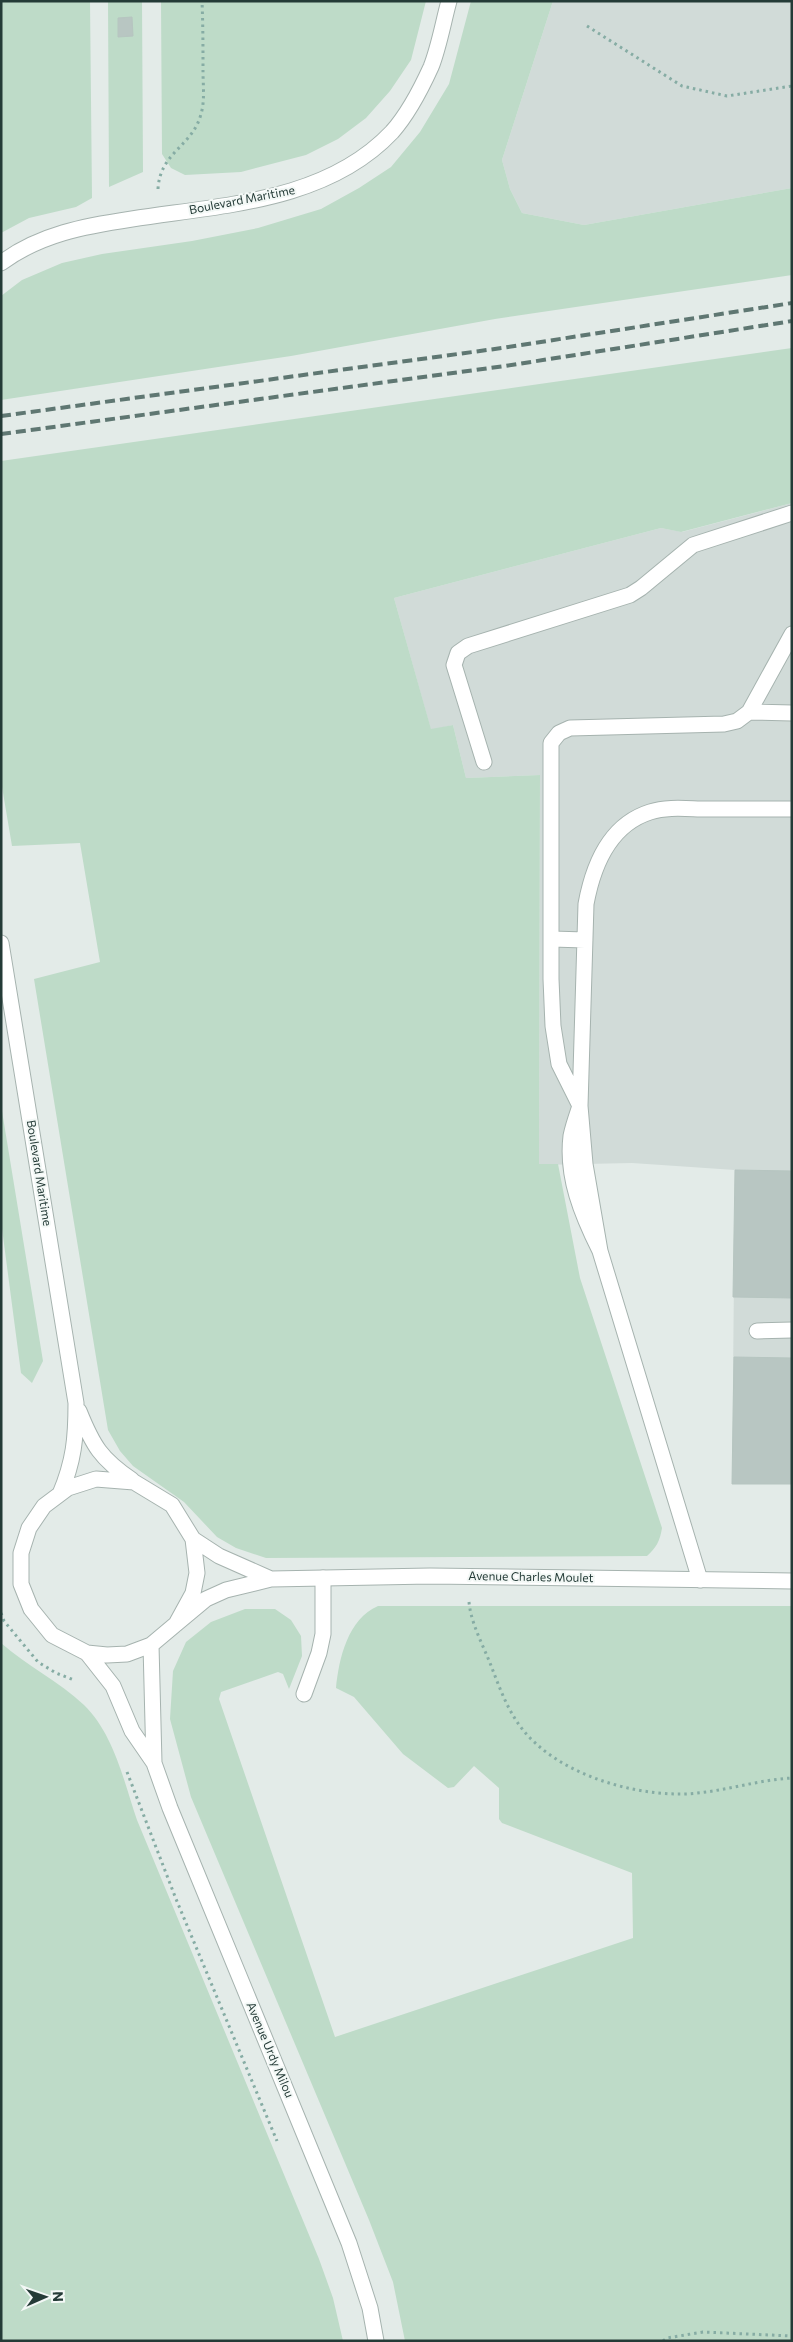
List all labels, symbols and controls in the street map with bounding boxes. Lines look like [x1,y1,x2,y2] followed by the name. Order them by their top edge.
[188,182,296,216] street label: Boulevard Maritime
[25,1119,55,1227] street label: Boulevard Maritime
[468,1568,594,1584] street label: Avenue Charles Moulet
[244,2000,297,2100] street label: Avenue Urdy Milou
[20,2272,70,2322] north arrow
[50,2291,67,2302] text: N

